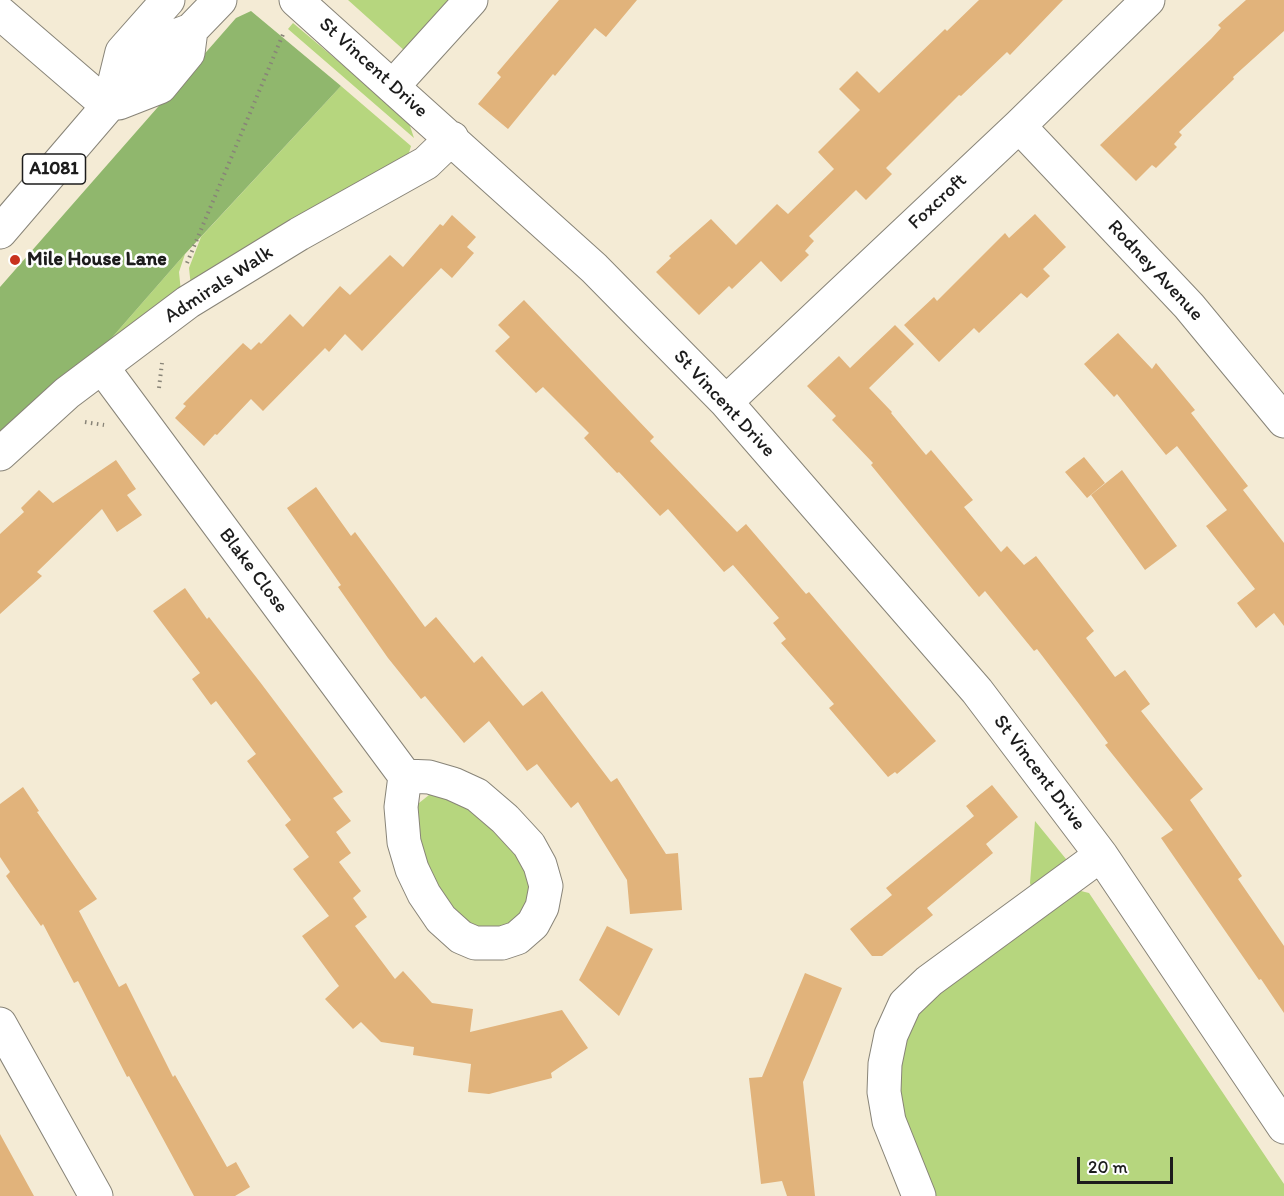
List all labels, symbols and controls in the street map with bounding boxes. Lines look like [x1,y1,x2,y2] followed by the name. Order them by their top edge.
[314,13,432,123] street label: St Vincent Drive
[22,154,86,184] road number: A1081
[904,169,972,235] street label: Foxcroft
[1102,215,1208,327] street label: Rodney Avenue
[160,241,278,329] street label: Admirals Walk
[27,248,167,272] place label: Mile House Lane
[8,253,22,267] marker: Mile House Lane
[668,345,780,463] street label: St Vincent Drive
[213,524,293,618] street label: Blake Close
[988,710,1090,836] street label: St Vincent Drive
[1080,1145,1176,1183] scale bar
[1088,1156,1128,1178] text: 20 m

